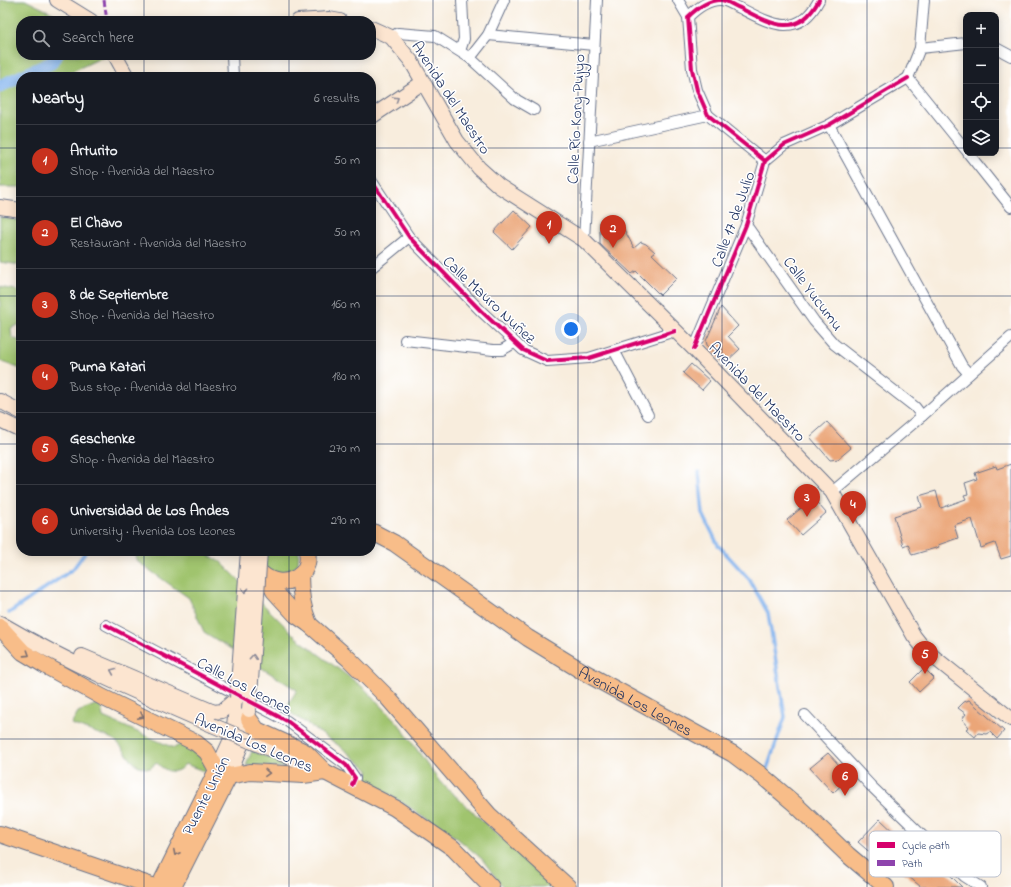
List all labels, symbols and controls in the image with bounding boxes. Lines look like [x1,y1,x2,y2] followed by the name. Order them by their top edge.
[963,12,999,156] map controls
[963,12,999,48] button: +
[16,16,376,60] search box
[30,27,52,49] icon: search
[62,27,134,49] text: Search here
[405,37,496,160] street label: Avenida del Maestro
[963,48,999,84] button: −
[562,53,592,185] street label: Calle Río Kory Pujyo
[963,84,999,120] button: locate
[32,86,84,111] text: Nearby
[314,89,360,108] text: 6 results
[392,96,399,104] one-way arrow
[963,120,999,156] button: layers
[70,140,118,162] text: Arturito
[43,151,47,170] text: 1
[334,151,360,170] text: 50 m
[70,162,214,181] text: Shop · Avenida del Maestro
[705,168,762,271] street label: Calle 17 de Julio
[536,211,562,244] pin: 1
[70,212,122,234] text: El Chavo
[600,215,626,248] pin: 2
[42,223,48,242] text: 2
[334,223,360,242] text: 50 m
[70,234,246,253] text: Restaurant · Avenida del Maestro
[436,251,541,350] street label: Calle Mauro Nuñez
[776,252,849,337] street label: Calle Yucumu
[70,284,168,306] text: 8 de Septiembre
[42,295,48,314] text: 3
[331,295,360,314] text: 160 m
[70,306,214,325] text: Shop · Avenida del Maestro
[561,319,581,339] your location
[702,337,811,448] street label: Avenida del Maestro
[70,356,146,378] text: Puma Katari
[42,367,48,386] text: 4
[332,367,360,386] text: 180 m
[70,378,237,397] text: Bus stop · Avenida del Maestro
[70,428,135,450] text: Geschenke
[41,439,49,458] text: 5
[329,439,360,458] text: 270 m
[70,450,214,469] text: Shop · Avenida del Maestro
[794,484,820,517] pin: 3
[840,491,866,524] pin: 4
[70,500,229,522] text: Universidad de Los Andes
[42,511,48,530] text: 6
[331,511,360,530] text: 290 m
[70,522,235,541] text: University · Avenida Los Leones
[240,587,249,593] one-way arrow
[912,641,938,674] pin: 5
[23,649,30,657] one-way arrow
[192,652,296,722] street label: Calle Los Leones
[248,654,257,660] one-way arrow
[573,661,696,744] street label: Avenida Los Leones
[110,668,118,676] one-way arrow
[190,708,316,780] street label: Avenida Los Leones
[137,711,145,719] one-way arrow
[177,752,237,840] street label: Puente Unión
[832,763,858,796] pin: 6
[264,769,270,777] one-way arrow
[869,831,1001,877] legend
[902,838,950,855] text: Cycle path
[173,849,181,857] one-way arrow
[902,856,923,872] text: Path

